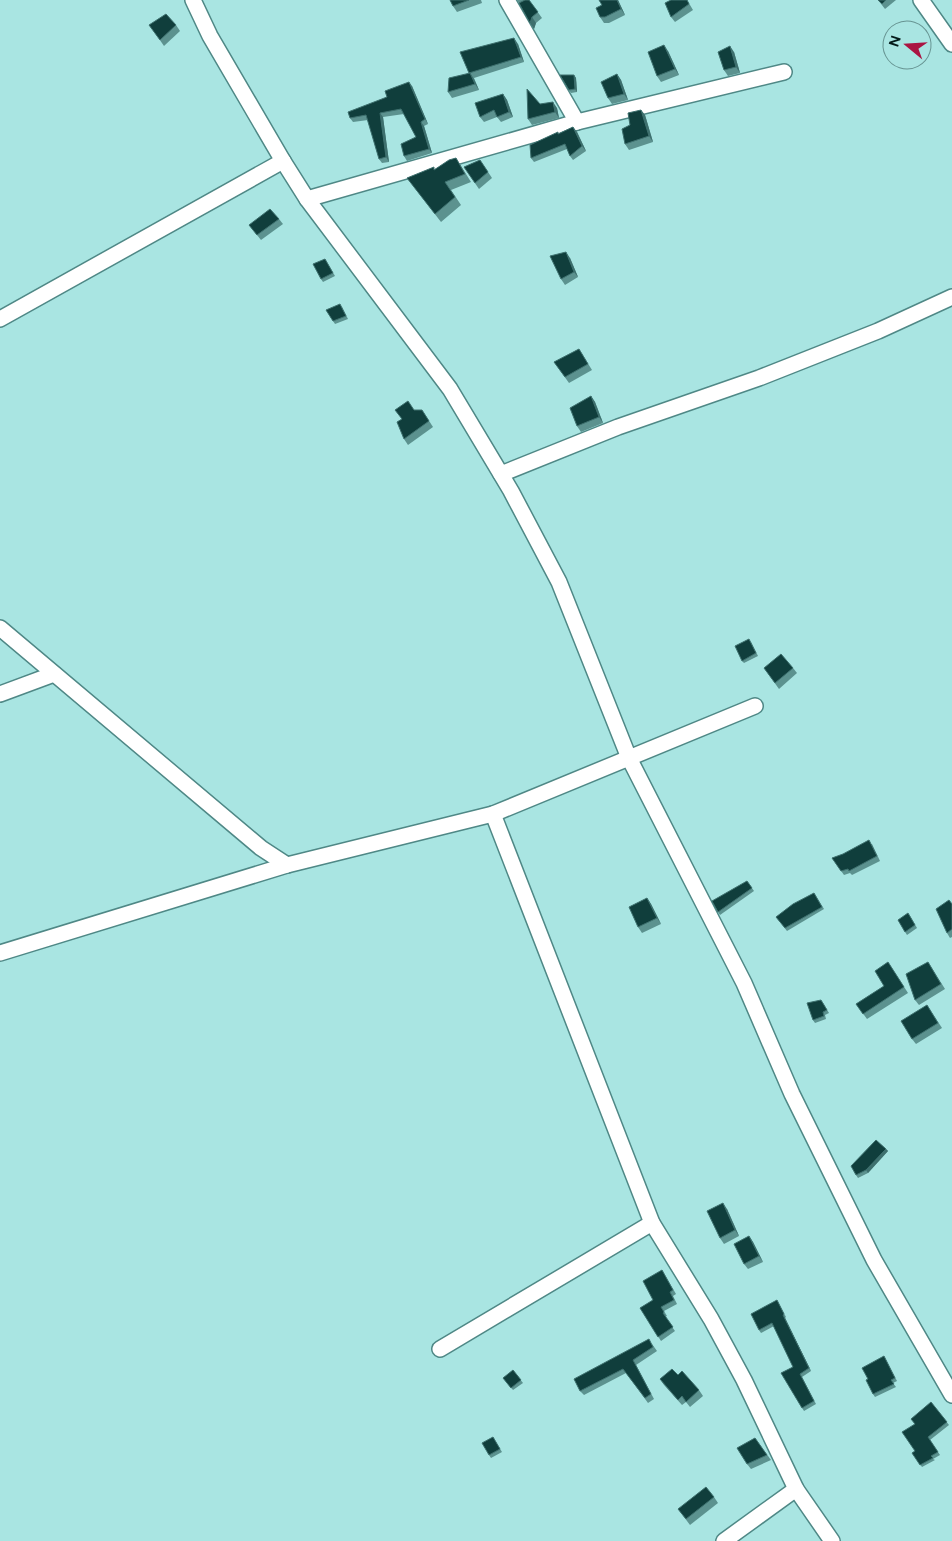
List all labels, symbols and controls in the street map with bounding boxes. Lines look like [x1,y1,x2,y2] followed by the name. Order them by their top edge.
[882,20,932,70] north arrow
[885,33,905,49] text: N

